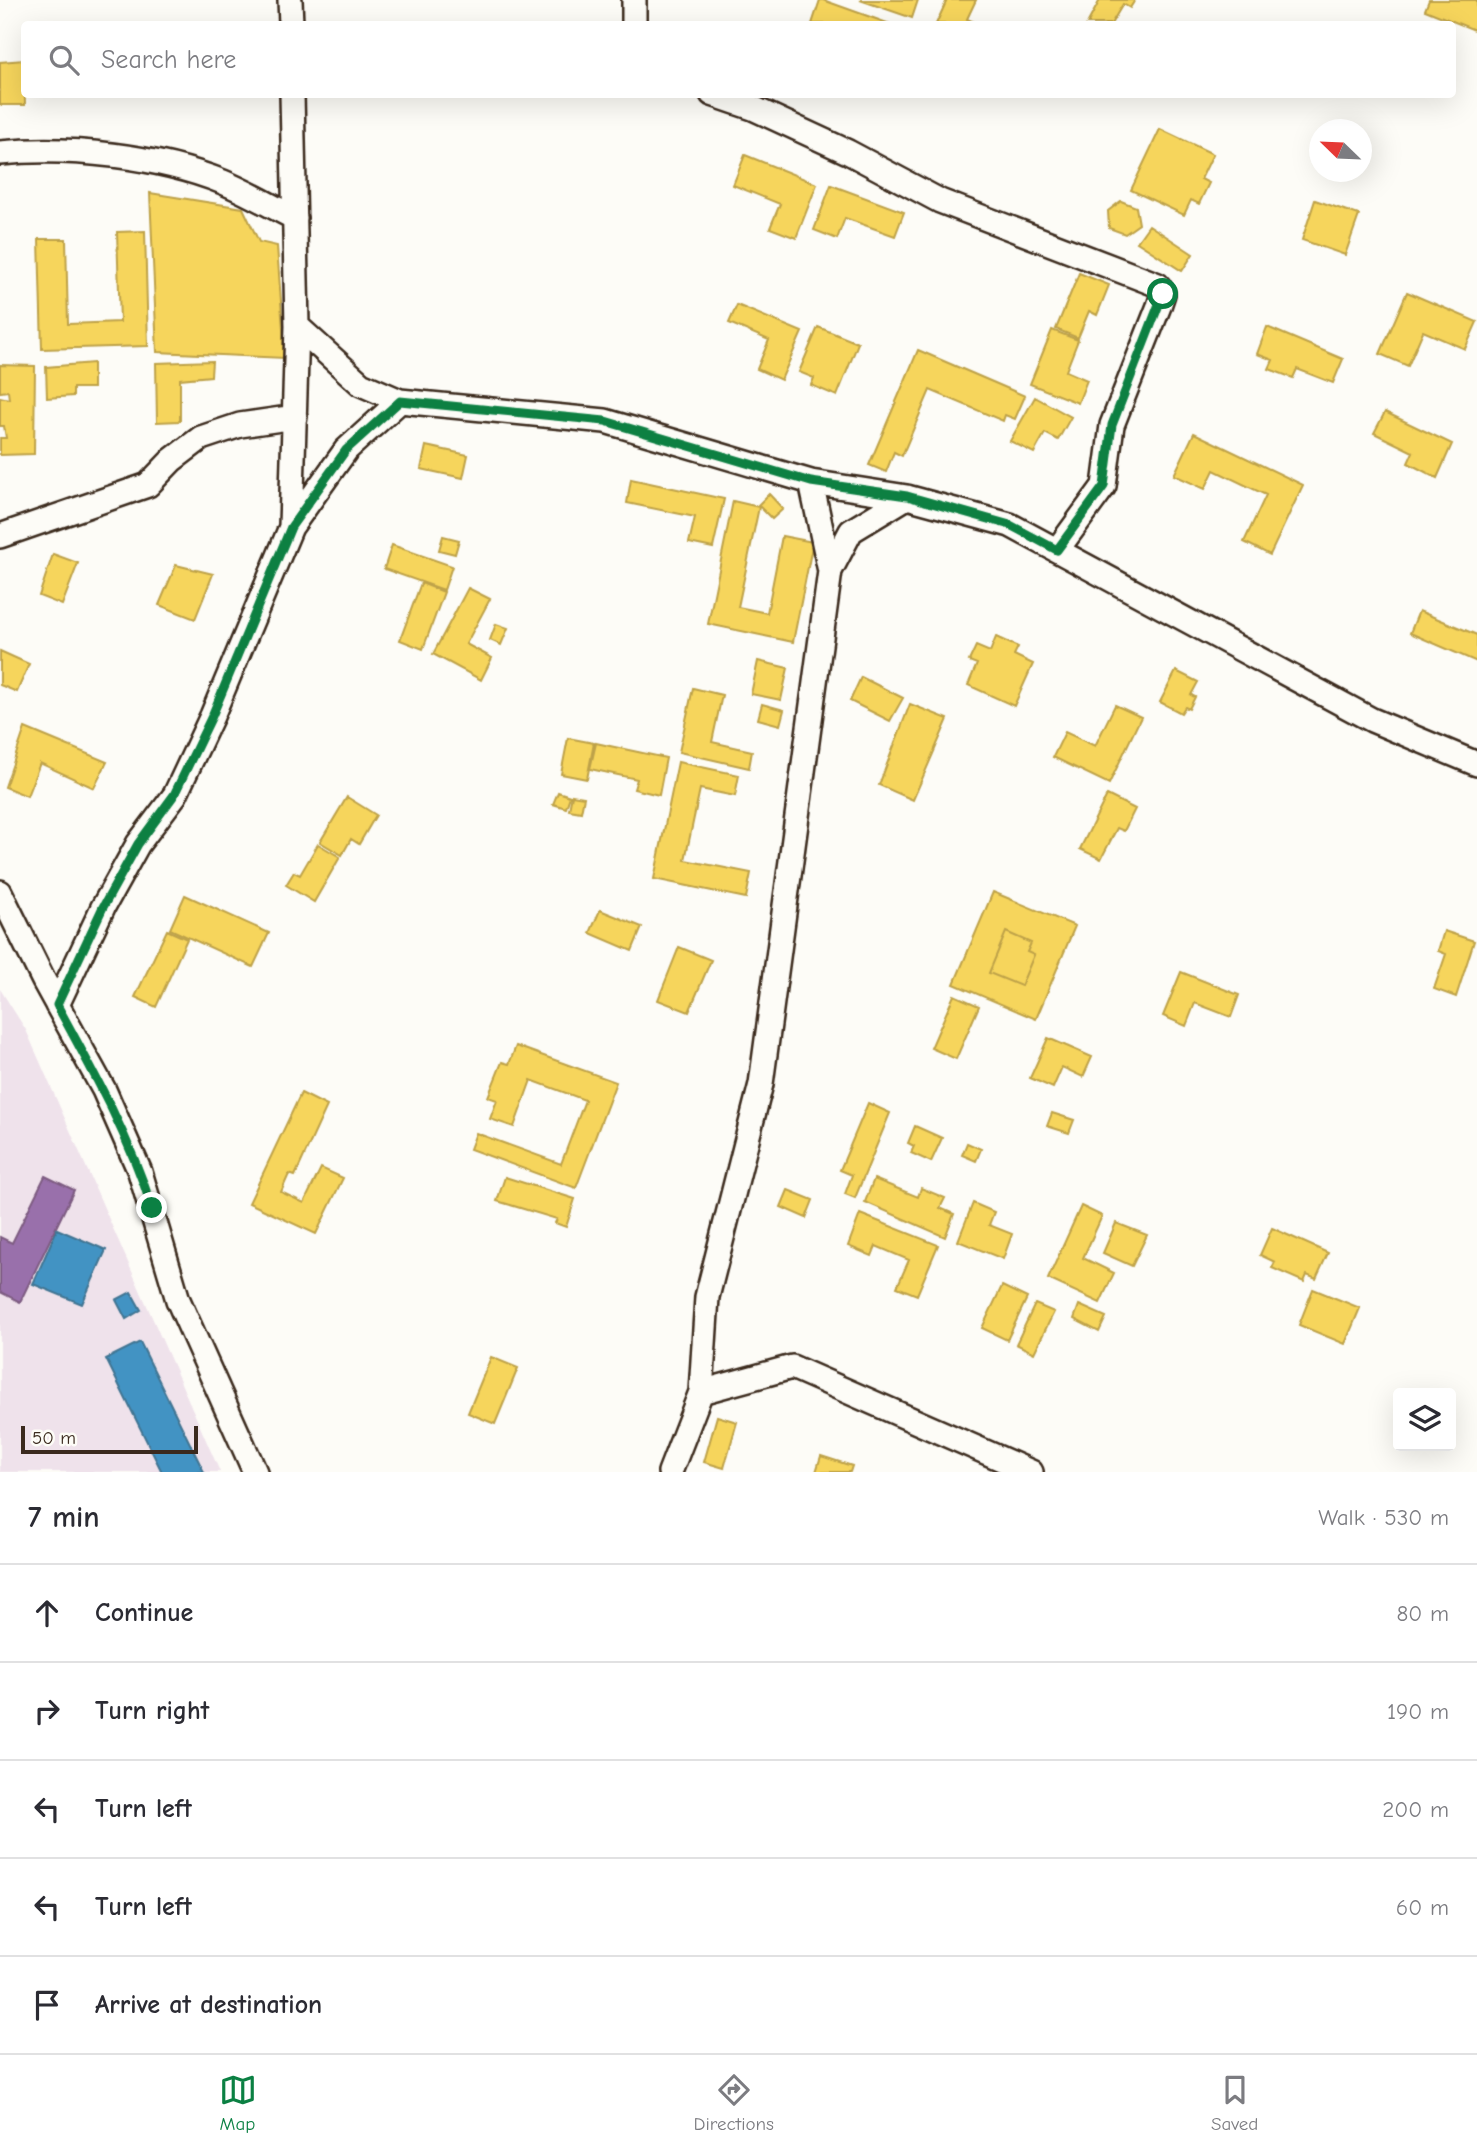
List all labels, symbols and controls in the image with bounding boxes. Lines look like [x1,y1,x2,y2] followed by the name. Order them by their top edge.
[21,21,1456,98] search box
[45,41,83,79] icon: search
[101,45,236,75] text: Search here
[1309,119,1372,182] north arrow
[1147,278,1178,309] route start
[136,1192,167,1223] route end
[1393,1388,1456,1451] map controls
[1393,1388,1456,1451] button: layers
[21,1423,198,1455] scale bar
[32,1427,76,1449] text: 50 m
[28,1500,100,1535] text: 7 min
[1318,1504,1449,1531] text: Walk · 530 m
[28,1594,66,1632] icon: ahead
[95,1598,193,1628] text: Continue
[1396,1600,1449,1627] text: 80 m
[28,1692,66,1730] icon: right
[95,1696,209,1726] text: Turn right
[1387,1698,1449,1725] text: 190 m
[28,1790,66,1828] icon: left
[95,1794,192,1824] text: Turn left
[1382,1796,1449,1823] text: 200 m
[28,1888,66,1926] icon: left
[95,1892,192,1922] text: Turn left
[1396,1894,1449,1921] text: 60 m
[28,1986,66,2024] icon: arrive
[95,1990,322,2020] text: Arrive at destination
[219,2071,257,2135] tab: Map
[694,2071,774,2135] tab: Directions
[1211,2071,1258,2135] tab: Saved

